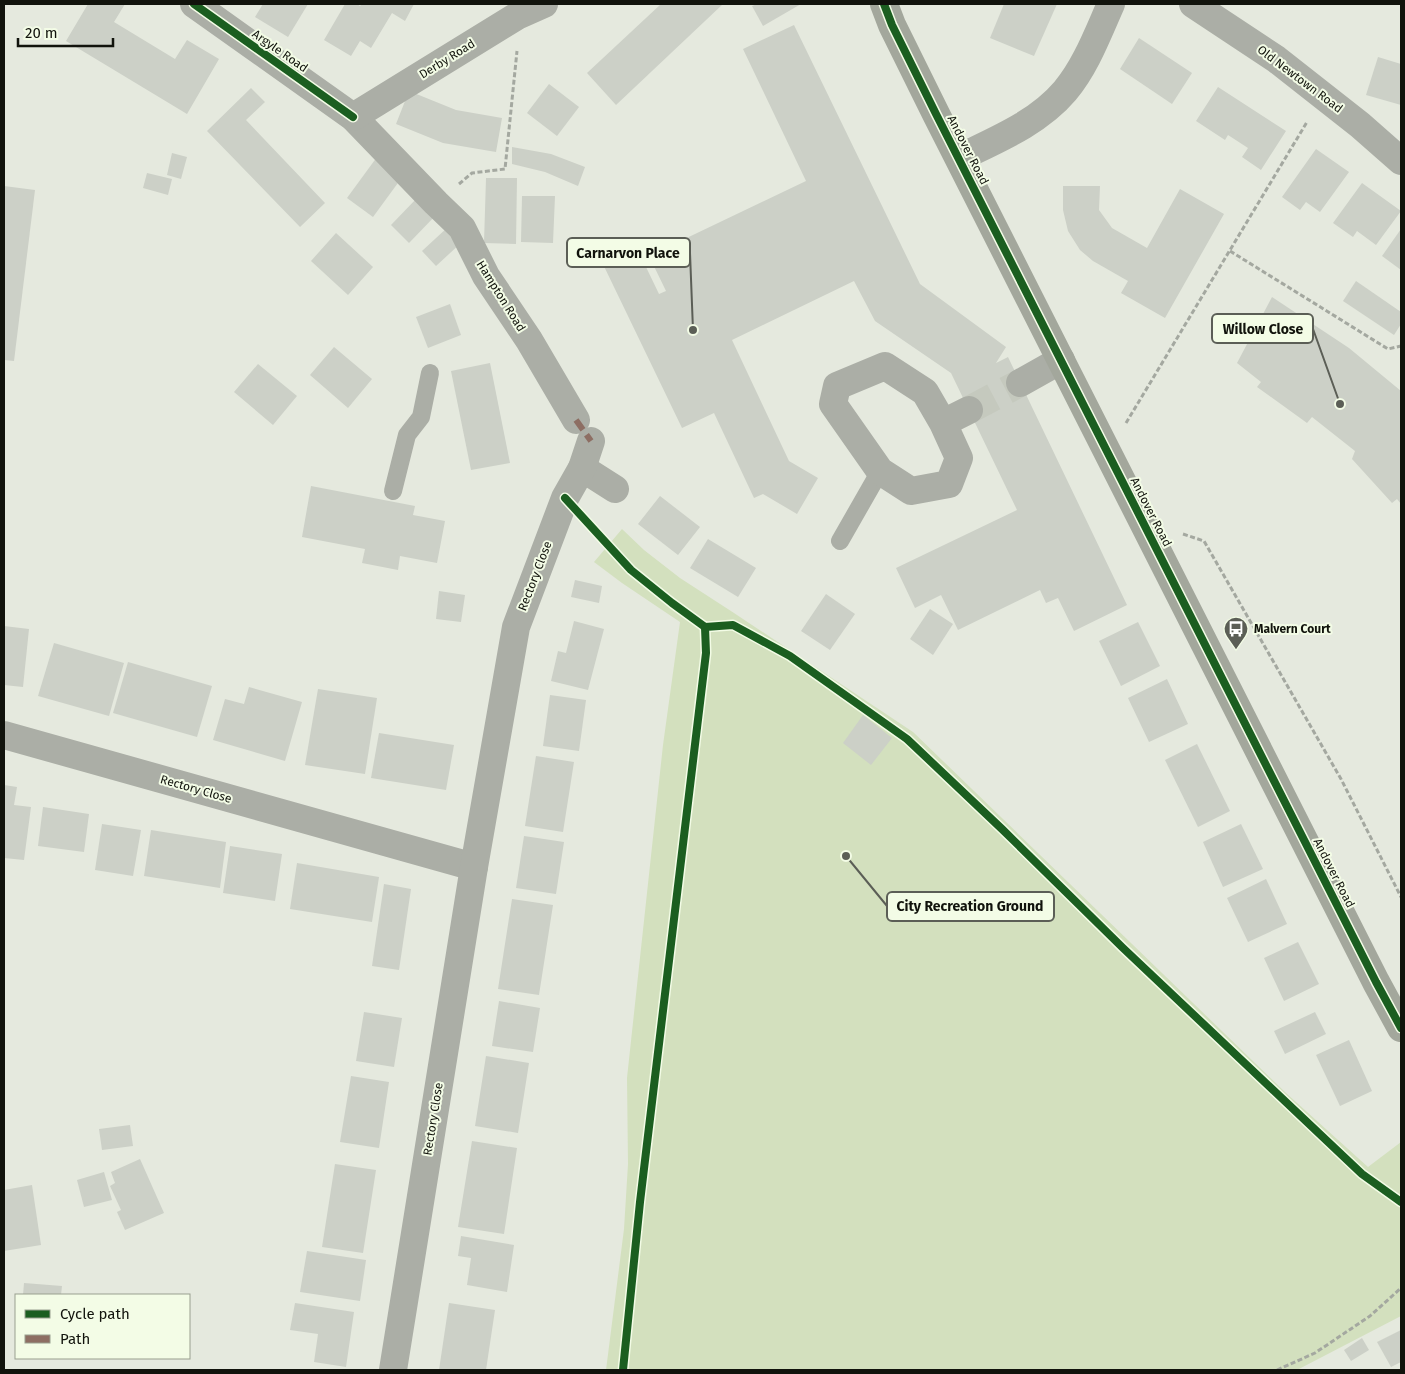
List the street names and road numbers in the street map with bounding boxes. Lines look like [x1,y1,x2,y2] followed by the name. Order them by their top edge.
[250,27,310,75] street label: Argyle Road
[417,36,477,82] street label: Derby Road
[1255,42,1345,116] street label: Old Newtown Road
[945,113,991,187] street label: Andover Road
[474,258,528,334] street label: Hampton Road
[1128,475,1174,549] street label: Andover Road
[515,539,555,613] street label: Rectory Close
[159,772,233,806] street label: Rectory Close
[1311,836,1357,910] street label: Andover Road
[420,1082,446,1156] street label: Rectory Close

